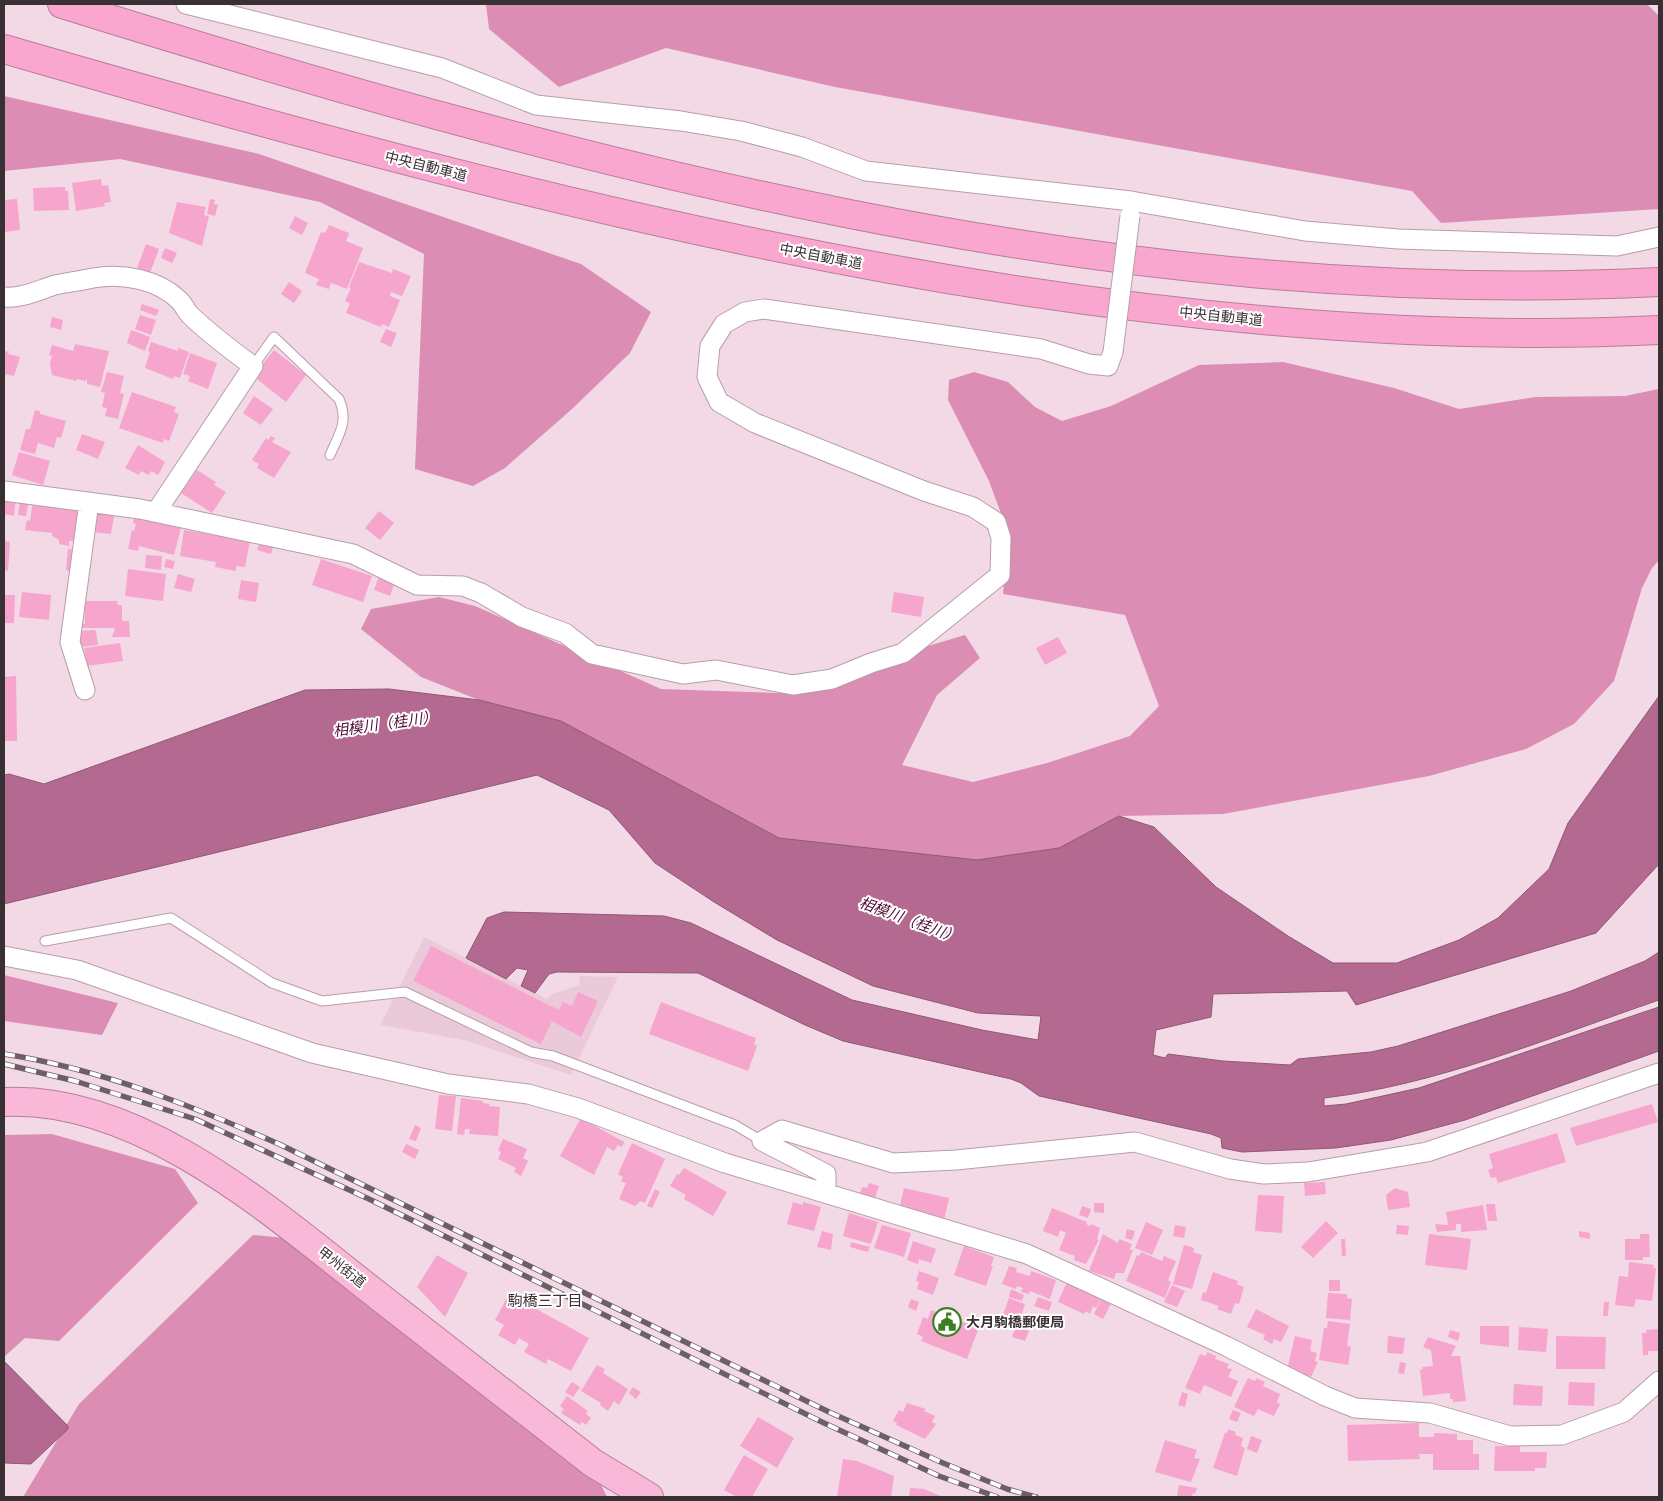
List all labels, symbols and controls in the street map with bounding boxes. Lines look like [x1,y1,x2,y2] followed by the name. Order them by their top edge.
[383,147,469,185] street label: 中央自動車道
[778,239,864,273] street label: 中央自動車道
[1178,303,1264,329] street label: 中央自動車道
[332,707,438,741] water label: 相模川（桂川）
[856,893,962,947] water label: 相模川（桂川）
[314,1243,370,1291] street label: 甲州街道
[507,1291,583,1311] district label: 駒橋三丁目
[932,1307,962,1337] public building icon: 大月駒橋郵便局
[966,1313,1064,1331] place label: 大月駒橋郵便局

